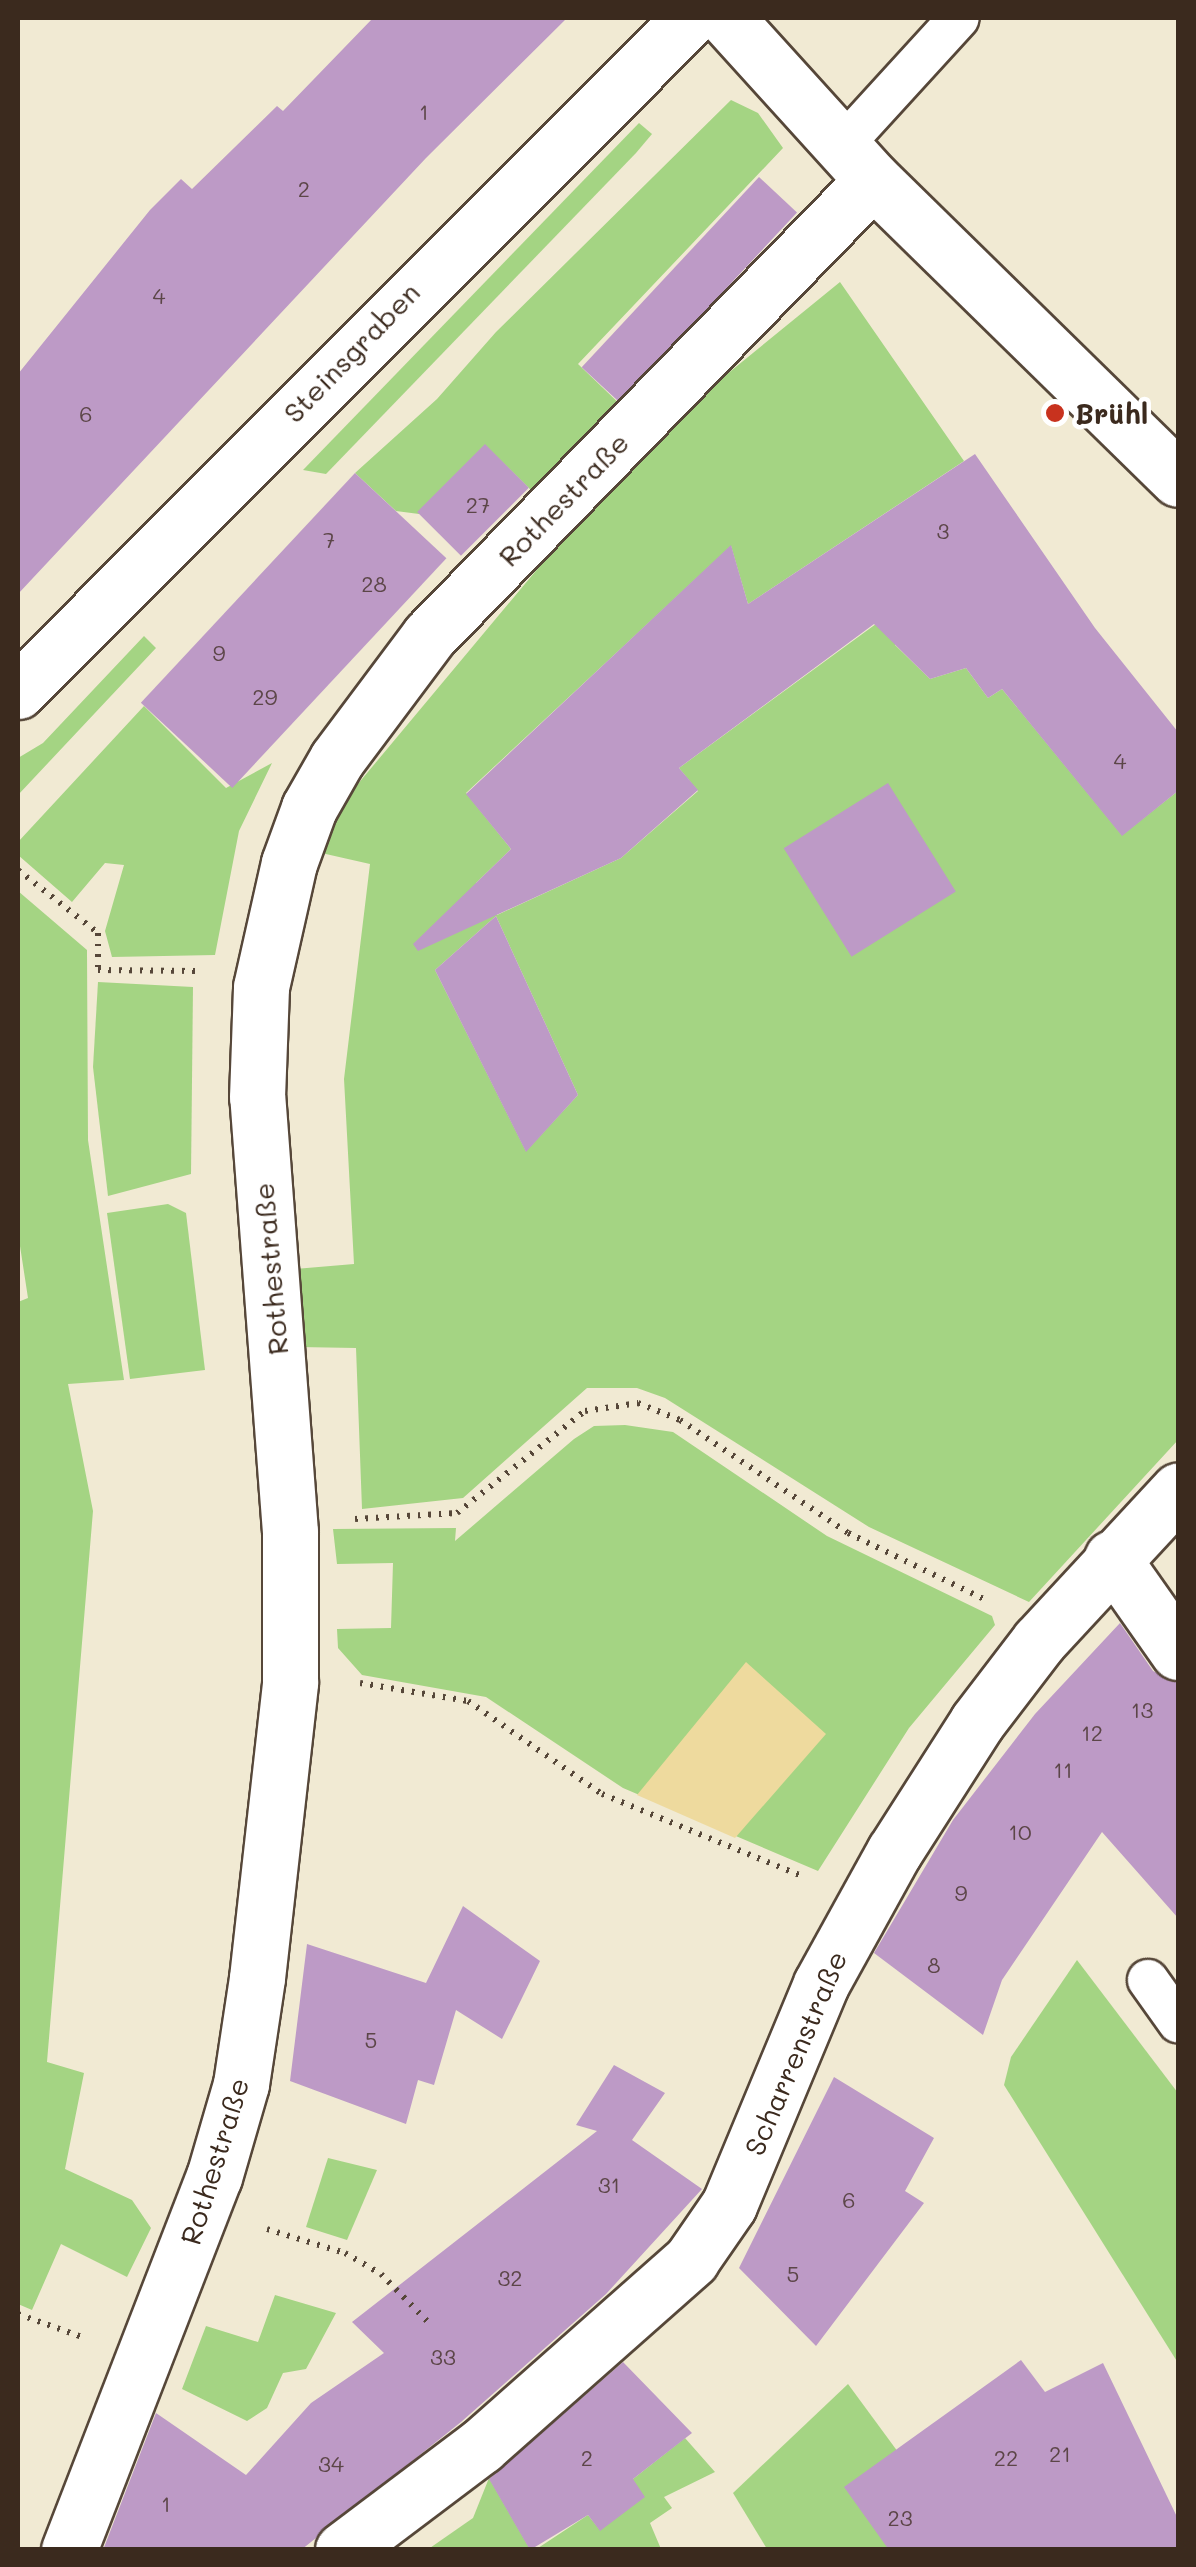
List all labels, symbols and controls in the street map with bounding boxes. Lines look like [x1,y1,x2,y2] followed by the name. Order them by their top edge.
[419,99,429,125] house number: 1
[298,176,310,202] house number: 2
[276,275,426,429] street label: Steinsgraben
[153,283,165,309] house number: 4
[1075,396,1148,430] place label: Brühl
[79,401,93,427] house number: 6
[1044,402,1066,424] marker: Brühl
[491,425,635,573] street label: Rothestraße
[466,492,490,518] house number: 27
[937,518,949,544] house number: 3
[323,527,335,553] house number: 7
[361,571,387,597] house number: 28
[212,640,226,666] house number: 9
[252,684,278,710] house number: 29
[1114,748,1126,774] house number: 4
[246,1182,294,1356] street label: Rothestraße
[1131,1697,1153,1723] house number: 13
[1081,1720,1103,1746] house number: 12
[1053,1757,1073,1783] house number: 11
[1008,1819,1032,1845] house number: 10
[954,1880,968,1906] house number: 9
[737,1946,853,2160] street label: Scharrenstraße
[927,1952,941,1978] house number: 8
[365,2027,377,2053] house number: 5
[173,2074,255,2248] street label: Rothestraße
[598,2172,620,2198] house number: 31
[842,2187,856,2213] house number: 6
[787,2261,799,2287] house number: 5
[497,2265,523,2291] house number: 32
[430,2344,456,2370] house number: 33
[1049,2441,1071,2467] house number: 21
[581,2445,593,2471] house number: 2
[994,2445,1018,2471] house number: 22
[318,2451,344,2477] house number: 34
[161,2491,171,2517] house number: 1
[887,2505,913,2531] house number: 23

